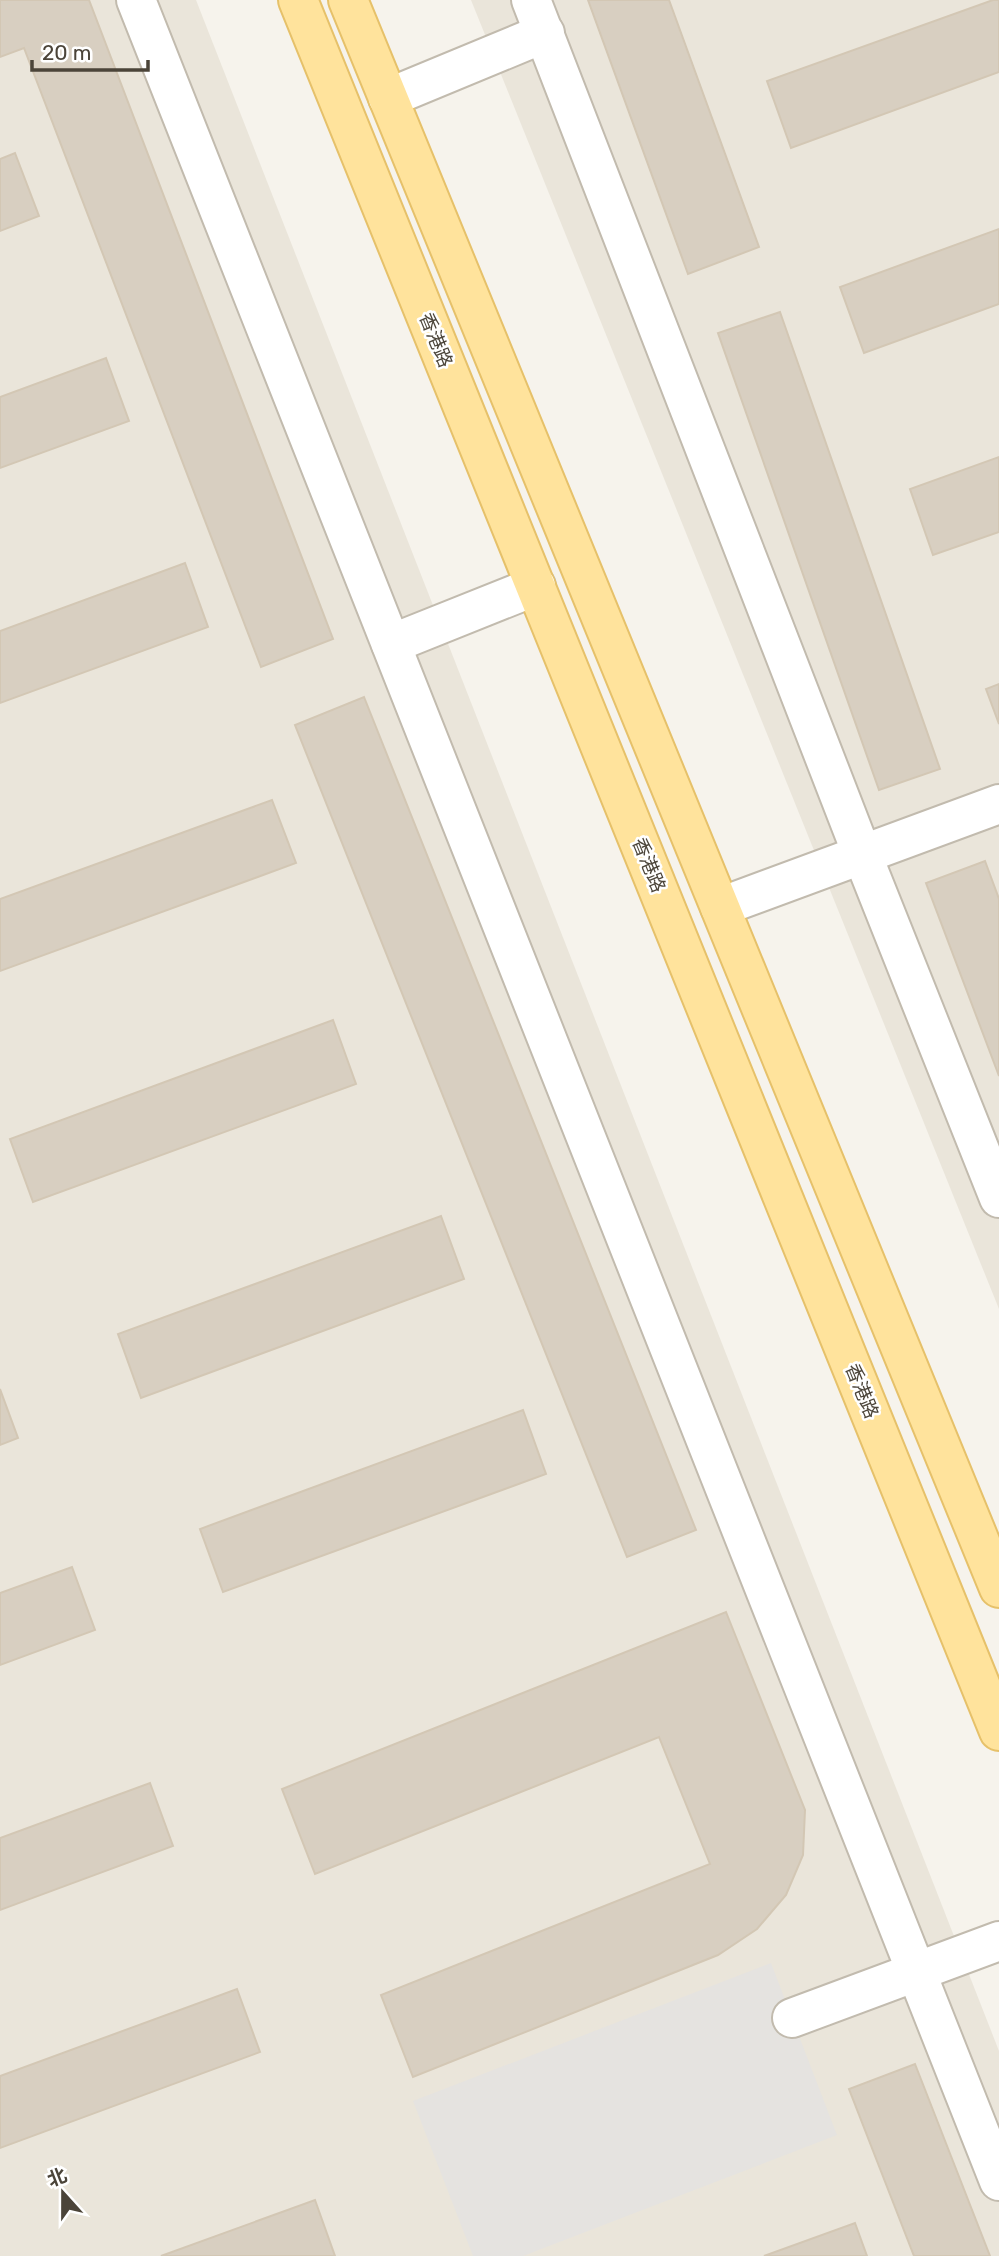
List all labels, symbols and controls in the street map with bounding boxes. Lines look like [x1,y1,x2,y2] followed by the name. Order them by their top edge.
[32,28,147,72] scale bar
[42,40,91,65] text: 20 m
[415,309,457,371] street label: 香港路
[628,834,670,896] street label: 香港路
[841,1360,883,1422] street label: 香港路
[28,2158,98,2228] north arrow
[44,2163,70,2192] text: 北

